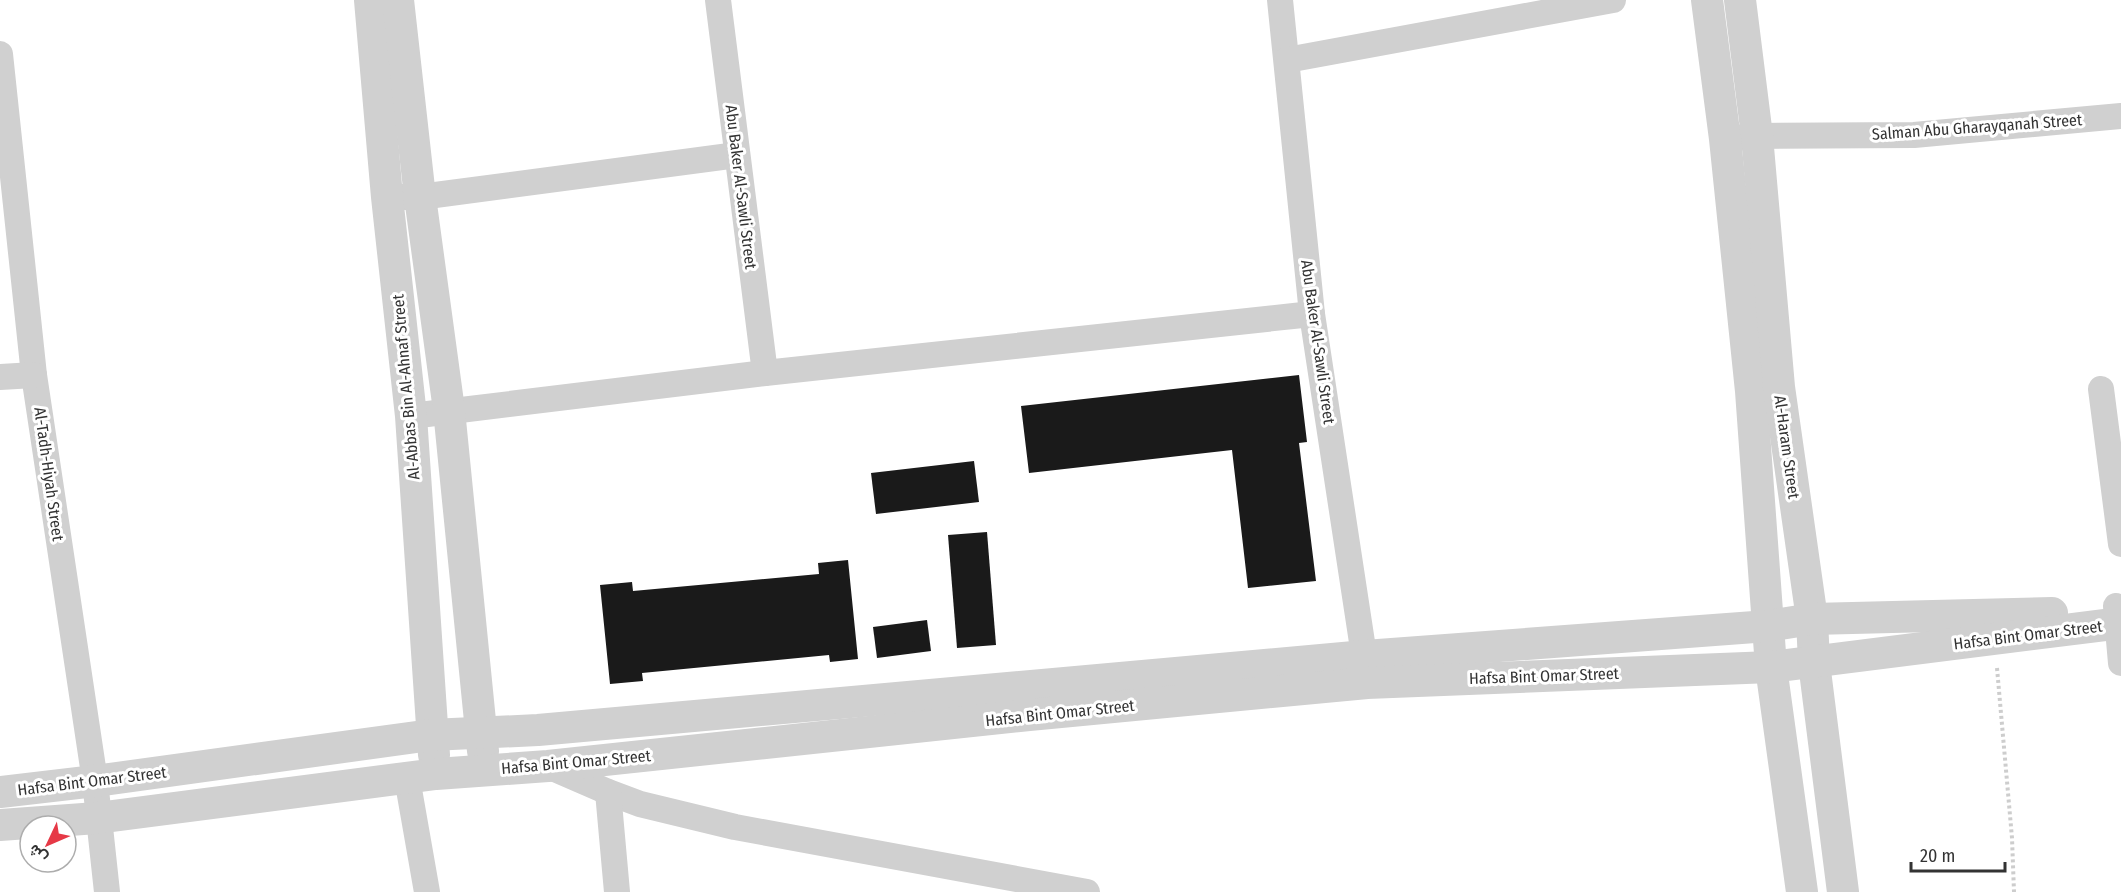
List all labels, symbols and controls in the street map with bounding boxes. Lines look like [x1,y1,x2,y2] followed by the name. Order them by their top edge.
[721,104,761,271] street label: Abu Baker Al-Sawli Street
[1871,110,2083,144] street label: Salman Abu Gharayqanah Street
[1297,259,1339,426] street label: Abu Baker Al-Sawli Street
[388,293,424,481] street label: Al-Abbas Bin Al-Ahnaf Street
[1770,394,1804,501] street label: Al-Haram Street
[30,406,68,543] street label: Al-Tadh-Hiyah Street
[1953,616,2104,654] street label: Hafsa Bint Omar Street
[1469,664,1620,688] street label: Hafsa Bint Omar Street
[985,696,1136,730] street label: Hafsa Bint Omar Street
[501,746,652,778] street label: Hafsa Bint Omar Street
[17,762,168,800] street label: Hafsa Bint Omar Street
[18,814,78,874] north arrow
[1911,835,2006,873] scale bar
[24,841,51,868] text: ش
[1920,845,1955,867] text: 20 m

